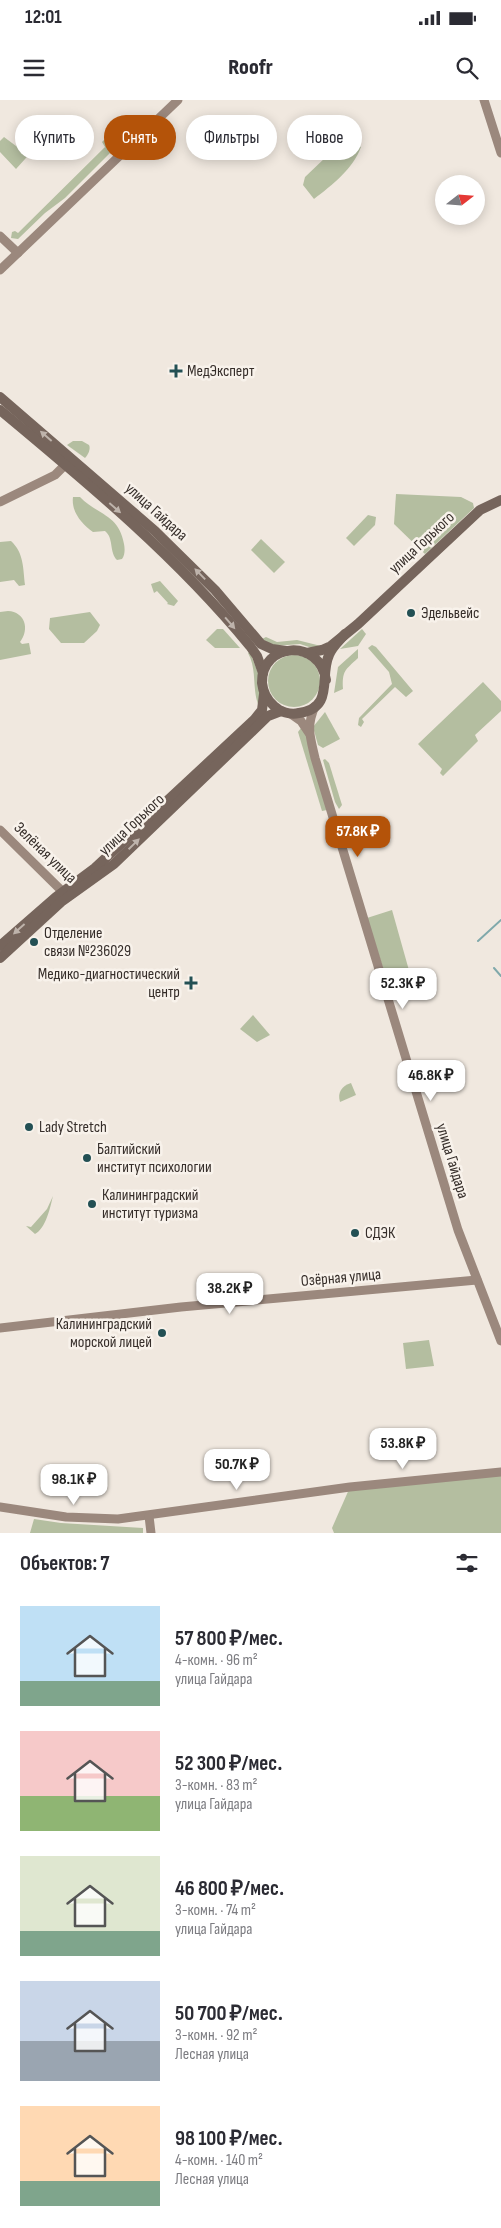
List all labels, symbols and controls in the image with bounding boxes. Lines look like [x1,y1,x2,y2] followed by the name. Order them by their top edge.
[25,6,62,29] text: 12:01
[20,54,48,82] icon: menu
[228,54,273,81] text: Roofr
[453,54,481,82] icon: search
[15,115,94,160] chip: Купить
[104,115,176,160] chip: Снять
[186,115,277,160] chip: Фильтры
[287,115,362,160] chip: Новое
[435,175,485,225] north arrow
[435,175,485,225] map controls
[187,362,255,381] place label: МедЭксперт
[169,364,183,378] marker: МедЭксперт
[40,431,53,442] one-way arrow
[121,479,191,545] street label: улица Гайдара
[109,502,121,514] one-way arrow
[385,508,459,578] street label: улица Горького
[194,569,206,581] one-way arrow
[421,604,479,623] place label: Эдельвейс
[405,607,417,619] marker: Эдельвейс
[225,616,236,629] one-way arrow
[95,790,169,860] street label: улица Горького
[312,816,404,858] pin: 57.8K ₽
[10,818,80,888] street label: Зелёная улица
[336,822,380,841] text: 57.8K ₽
[128,838,140,850] one-way arrow
[14,923,26,935] one-way arrow
[44,924,131,961] place label: Отделение связи №236029
[28,936,40,948] marker: Отделение связи №236029
[38,965,180,1002] place label: Медико-диагностический центр
[357,968,449,1010] pin: 52.3K ₽
[381,974,425,993] text: 52.3K ₽
[184,976,198,990] marker: Медико-диагностический центр
[385,1060,477,1102] pin: 46.8K ₽
[408,1066,454,1085] text: 46.8K ₽
[39,1118,107,1137] place label: Lady Stretch
[23,1121,35,1133] marker: Lady Stretch
[432,1121,472,1201] street label: улица Гайдара
[97,1140,212,1177] place label: Балтийский институт психологии
[81,1152,93,1164] marker: Балтийский институт психологии
[102,1186,198,1223] place label: Калининградский институт туризма
[86,1198,98,1210] marker: Калининградский институт туризма
[365,1224,396,1243] place label: СДЭК
[349,1227,361,1239] marker: СДЭК
[300,1265,382,1291] street label: Озёрная улица
[184,1272,276,1315] pin: 38.2K ₽
[207,1279,253,1298] text: 38.2K ₽
[56,1315,152,1352] place label: Калининградский морской лицей
[156,1327,168,1339] marker: Калининградский морской лицей
[357,1428,449,1470] pin: 53.8K ₽
[380,1434,426,1453] text: 53.8K ₽
[191,1448,283,1491] pin: 50.7K ₽
[215,1455,259,1474] text: 50.7K ₽
[28,1464,120,1506] pin: 98.1K ₽
[52,1470,97,1489] text: 98.1K ₽
[453,1549,481,1577] icon: filters
[20,1551,110,1576] text: Объектов: 7
[60,1626,120,1686] icon: home
[175,1626,283,1651] text: 57 800 ₽/мес.
[175,1651,258,1670] text: 4-комн. · 96 m²
[175,1670,253,1689] text: улица Гайдара
[60,1751,120,1811] icon: home
[175,1751,282,1776] text: 52 300 ₽/мес.
[175,1776,257,1795] text: 3-комн. · 83 m²
[175,1795,253,1814] text: улица Гайдара
[60,1876,120,1936] icon: home
[175,1876,284,1901] text: 46 800 ₽/мес.
[175,1901,256,1920] text: 3-комн. · 74 m²
[175,1920,253,1939] text: улица Гайдара
[60,2001,120,2061] icon: home
[175,2001,283,2026] text: 50 700 ₽/мес.
[175,2026,257,2045] text: 3-комн. · 92 m²
[175,2045,249,2064] text: Лесная улица
[60,2126,120,2186] icon: home
[175,2126,283,2151] text: 98 100 ₽/мес.
[175,2151,263,2170] text: 4-комн. · 140 m²
[175,2170,249,2189] text: Лесная улица

